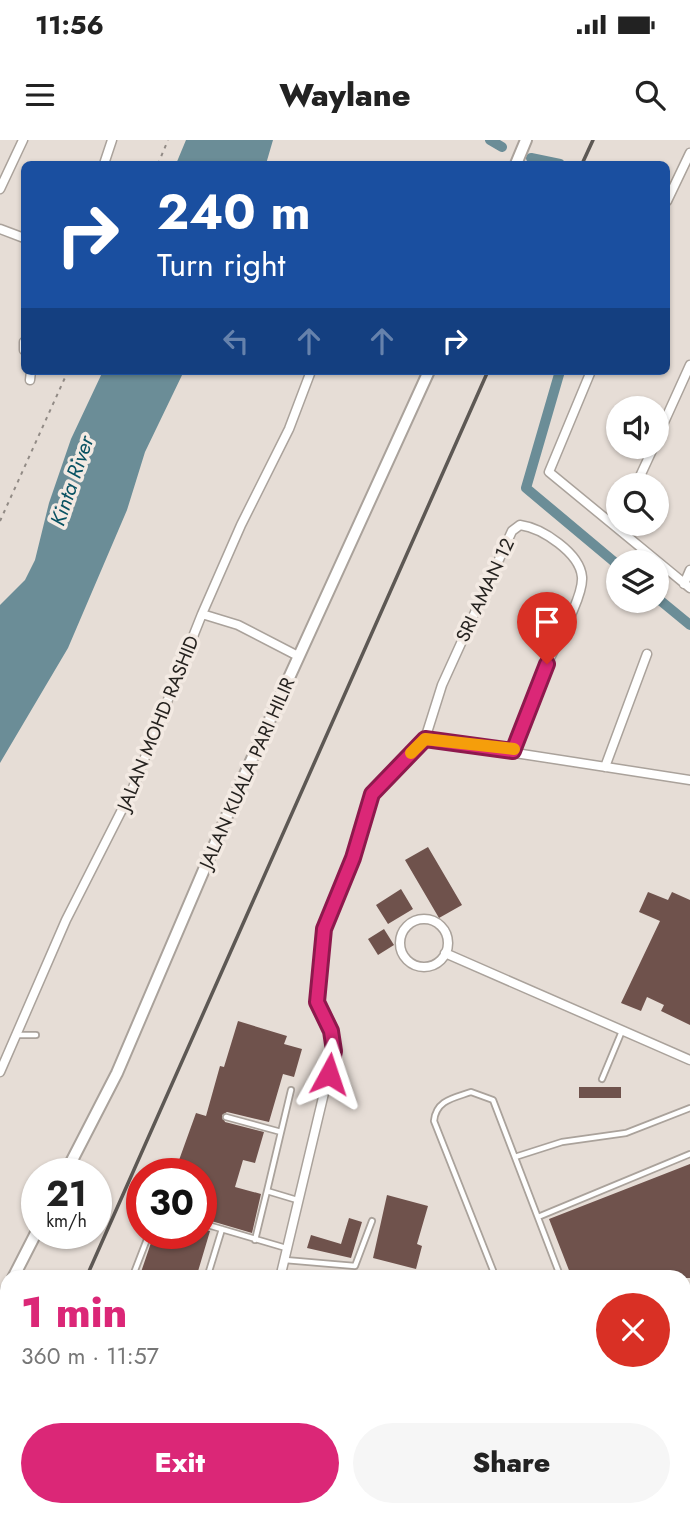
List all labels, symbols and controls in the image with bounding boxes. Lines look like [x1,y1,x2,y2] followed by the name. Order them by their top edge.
[35,6,104,44] text: 11:56
[279,72,411,118] text: Waylane
[21,76,59,114] icon: menu
[631,76,669,114] icon: search
[157,177,311,247] text: 240 m
[42,189,133,280] icon: right
[157,242,286,288] text: Turn right
[217,322,255,360] icon: left
[290,322,328,360] icon: ahead
[363,322,401,360] icon: ahead
[436,322,474,360] icon: right
[606,396,669,613] map controls
[606,396,669,459] button: sound
[43,431,102,530] water label: Kinta River
[606,473,669,536] button: search
[449,534,521,646] street label: SRI AMAN 12
[606,550,669,613] button: layers
[517,592,577,664] pin
[528,603,566,641] icon: arrive
[109,631,205,817] street label: JALAN MOHD RASHID
[191,673,301,876] street label: JALAN KUALA PARI HILIR
[292,1037,366,1111] position arrow
[126,1158,217,1249] speed limit sign: 30
[46,1169,87,1219] text: 21
[46,1208,87,1234] text: km/h
[21,1282,127,1343] text: 1 min
[596,1293,670,1367] button: close
[21,1339,159,1373] text: 360 m · 11:57
[21,1423,339,1503] button: Exit
[353,1423,670,1503] button: Share

